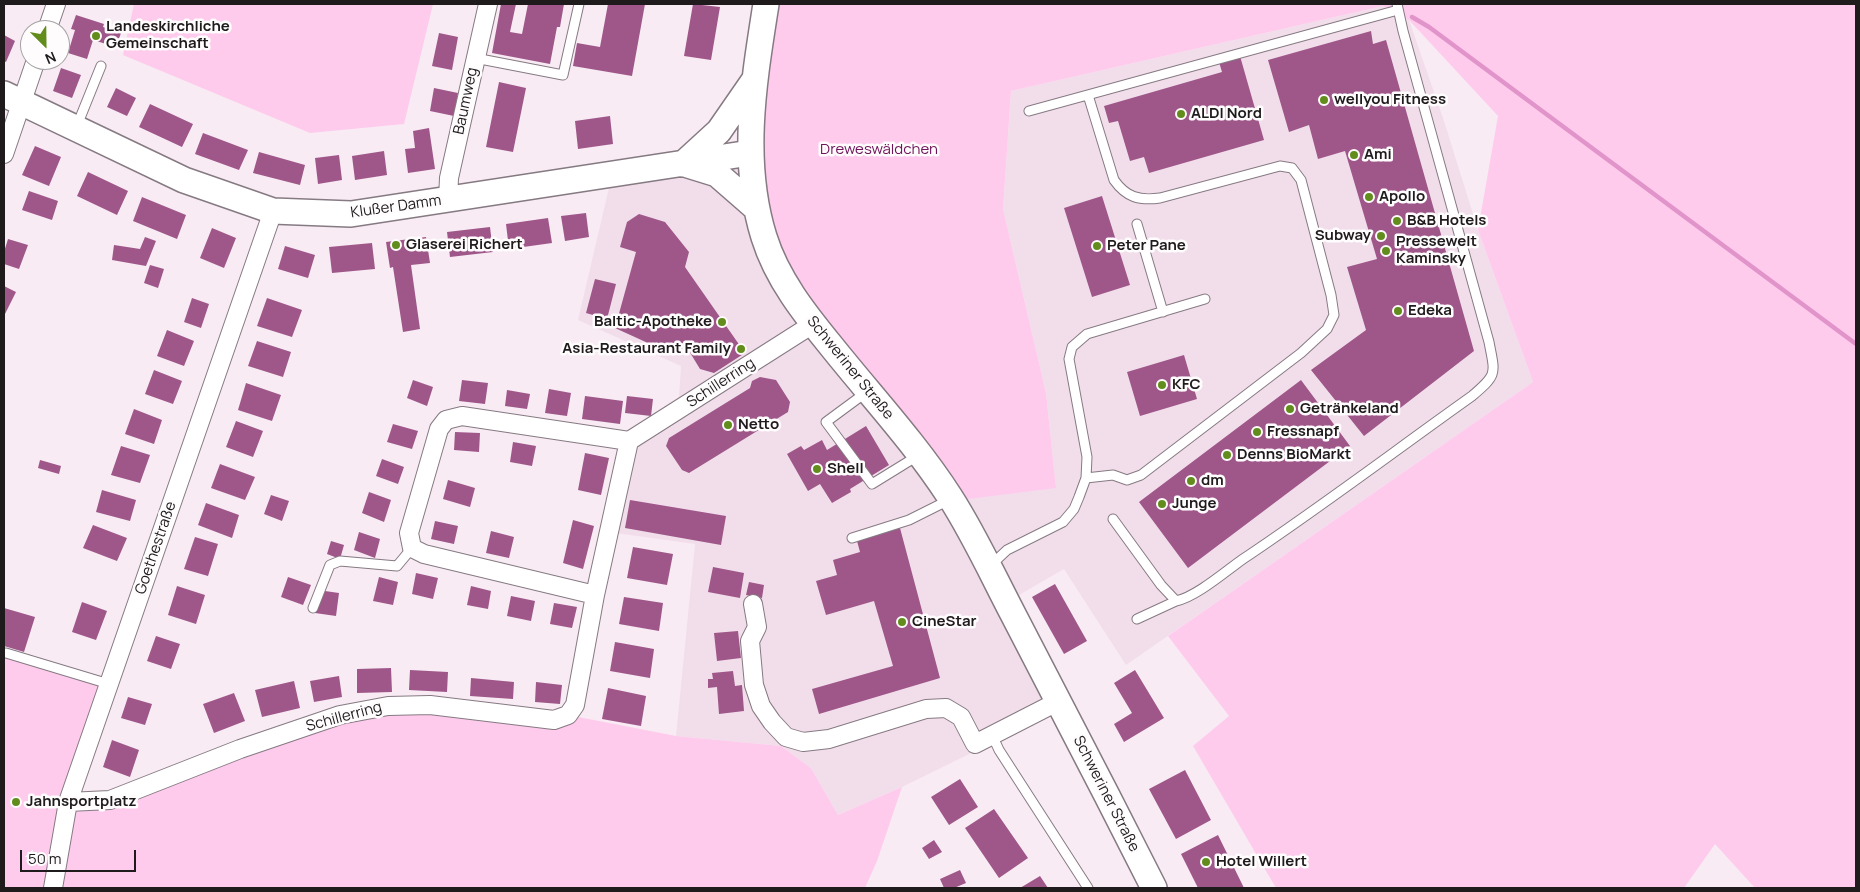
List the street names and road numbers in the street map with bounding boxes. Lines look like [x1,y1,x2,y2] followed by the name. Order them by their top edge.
[450,66,482,136] street label: Baumweg
[350,192,442,222] street label: Klußer Damm
[803,313,897,423] street label: Schweriner Straße
[683,354,759,412] street label: Schillerring
[132,499,180,597] street label: Goethestraße
[304,698,384,736] street label: Schillerring
[1069,733,1143,855] street label: Schweriner Straße

